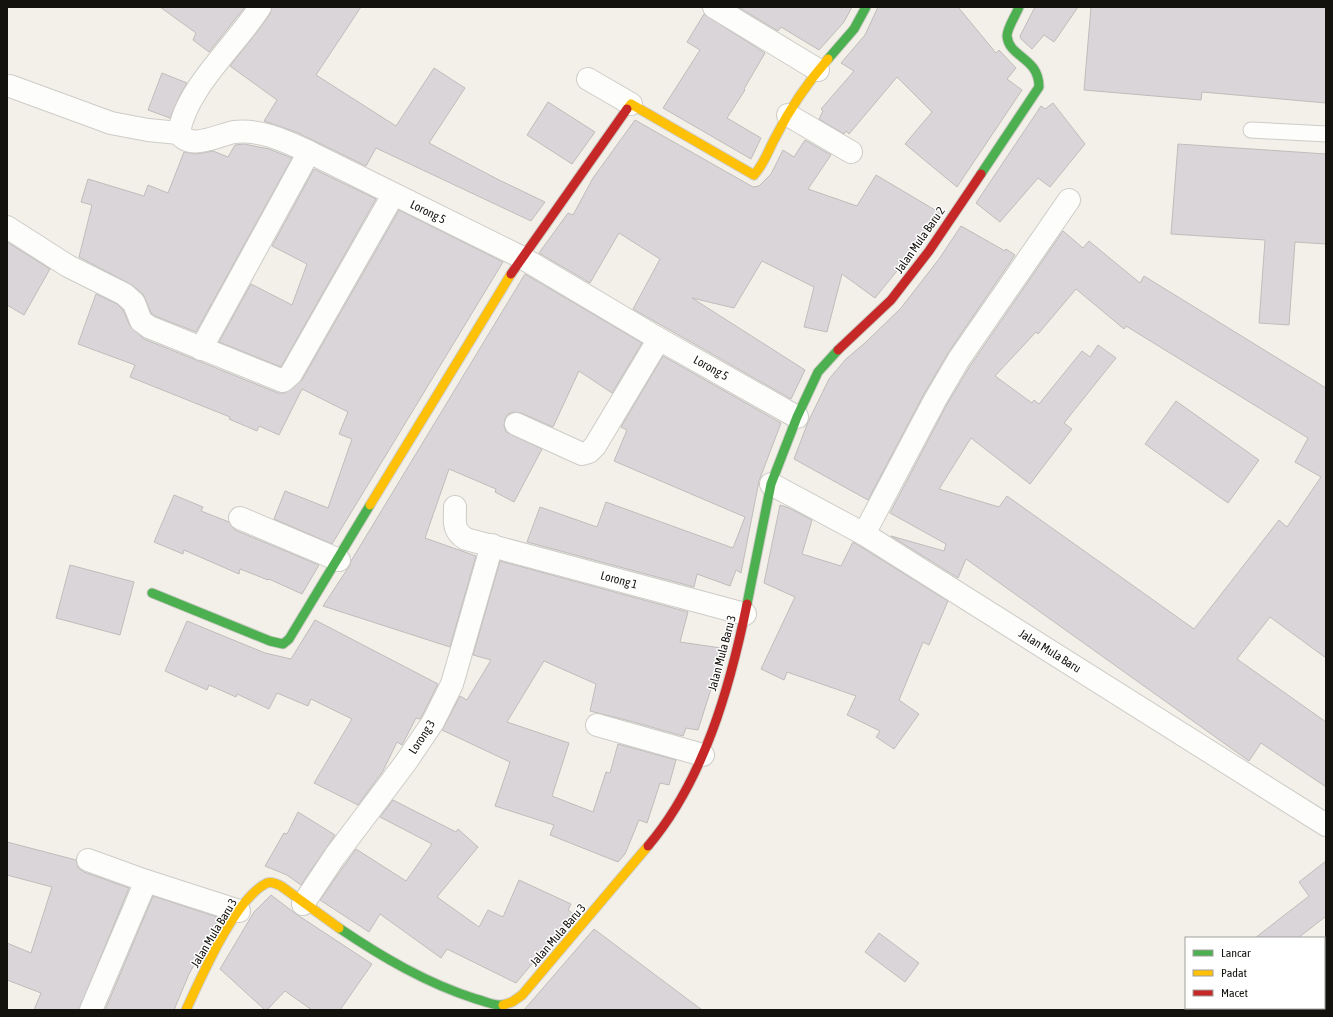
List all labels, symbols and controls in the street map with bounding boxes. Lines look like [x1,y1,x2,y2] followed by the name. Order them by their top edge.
[408,197,448,227] street label: Lorong 5
[892,204,948,276] street label: Jalan Mula Baru 2
[691,353,731,383] street label: Lorong 5
[599,568,639,592] street label: Lorong 1
[705,614,739,692] street label: Jalan Mula Baru 3
[1016,626,1084,676] street label: Jalan Mula Baru
[406,717,438,757] street label: Lorong 3
[188,896,240,970] street label: Jalan Mula Baru 3
[527,901,589,969] street label: Jalan Mula Baru 3
[1185,937,1325,1009] legend
[1221,946,1251,960] text: Lancar
[1221,966,1247,980] text: Padat
[1221,986,1249,1000] text: Macet

